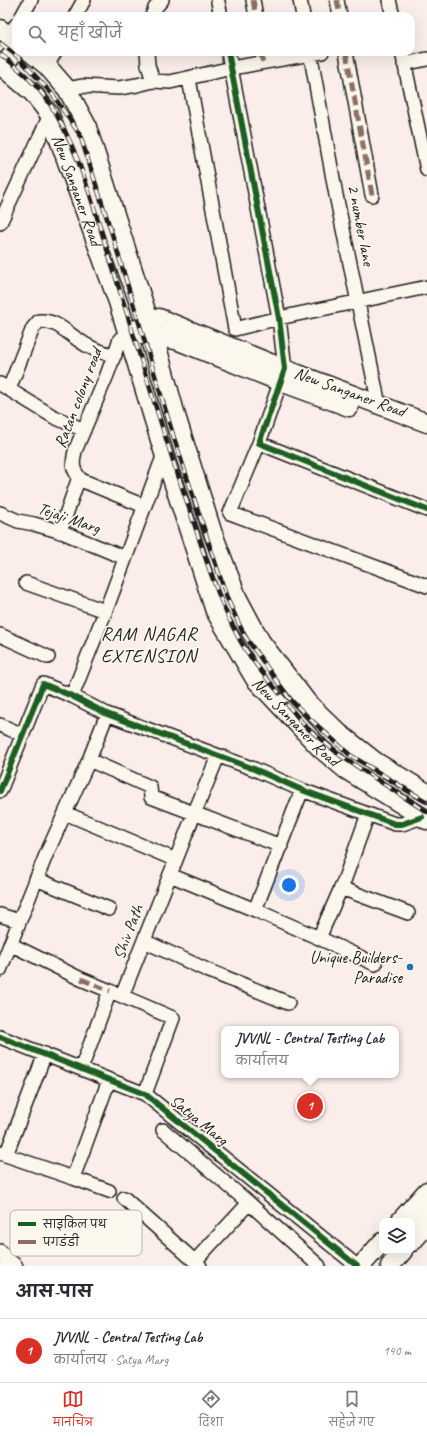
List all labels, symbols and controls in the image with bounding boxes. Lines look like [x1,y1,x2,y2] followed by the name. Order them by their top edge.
[12,12,415,56] search box
[26,23,48,45] icon: search
[58,24,122,43] text: यहाँ खोजें
[48,132,108,251] street label: New Sanganer Road
[343,183,379,269] street label: 2 number lane
[49,342,108,451] street label: Ratan colony road
[292,362,411,423] street label: New Sanganer Road
[35,498,104,539] street label: Tejaji Marg
[101,622,199,668] district label: RAM NAGAR EXTENSION
[248,672,346,772] street label: New Sanganer Road
[279,875,299,895] your location
[108,901,148,962] street label: Shiv Path
[310,947,403,988] place label: Unique Builders- Paradise
[405,962,415,972] marker: Unique Builders- Paradise
[221,1026,399,1078] popup
[236,1029,384,1048] text: JVVNL - Central Testing Lab
[236,1053,288,1069] text: कार्यालय
[165,1090,233,1151] street label: Satya Marg
[297,1091,323,1121] pin: 1
[10,1210,142,1256] legend
[42,1215,108,1231] text: साइकिल पथ
[379,1218,415,1254] map controls
[379,1218,415,1254] button: layers
[42,1233,80,1249] text: पगडंडी
[16,1281,92,1302] text: आस-पास
[54,1328,202,1347] text: JVVNL - Central Testing Lab
[26,1343,32,1359] text: 1
[383,1343,411,1359] text: 140 m
[54,1352,168,1368] text: कार्यालय · Satya Marg
[53,1388,93,1434] tab: मानचित्र
[198,1388,223,1434] tab: दिशा
[329,1388,374,1434] tab: सहेजे गए

